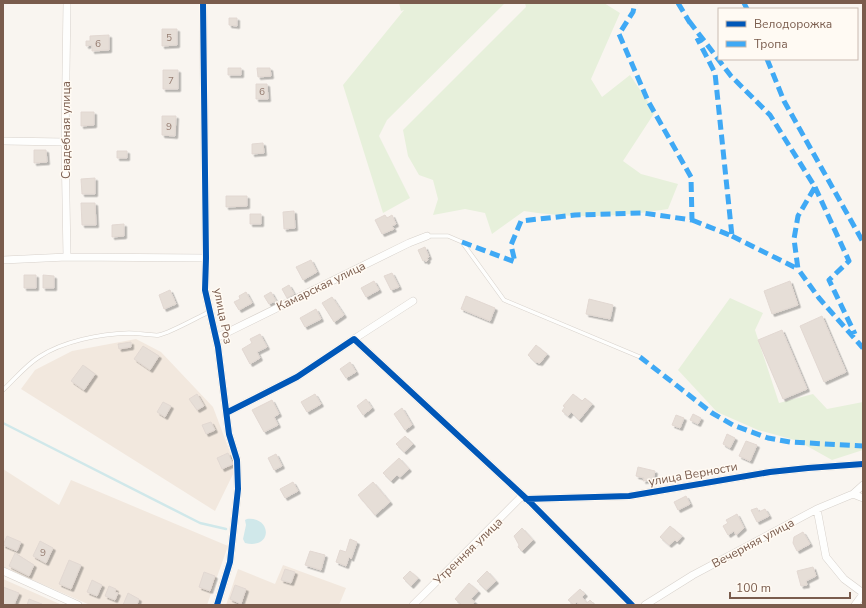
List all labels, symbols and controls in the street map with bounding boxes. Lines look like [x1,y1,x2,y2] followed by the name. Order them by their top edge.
[718,8,858,60] legend
[754,16,832,32] text: Велодорожка
[166,31,172,45] house number: 5
[754,36,788,52] text: Тропа
[95,37,101,51] house number: 6
[168,74,174,88] house number: 7
[58,81,74,179] street label: Свадебная улица
[259,85,265,99] house number: 6
[166,120,172,134] house number: 9
[274,258,368,314] street label: Камарская улица
[210,287,236,345] street label: улица Роз
[647,458,739,490] street label: улица Верности
[429,514,506,589] street label: Утренняя улица
[709,514,797,572] street label: Вечерняя улица
[40,546,46,560] house number: 9
[730,574,850,600] scale bar
[736,580,771,596] text: 100 m

